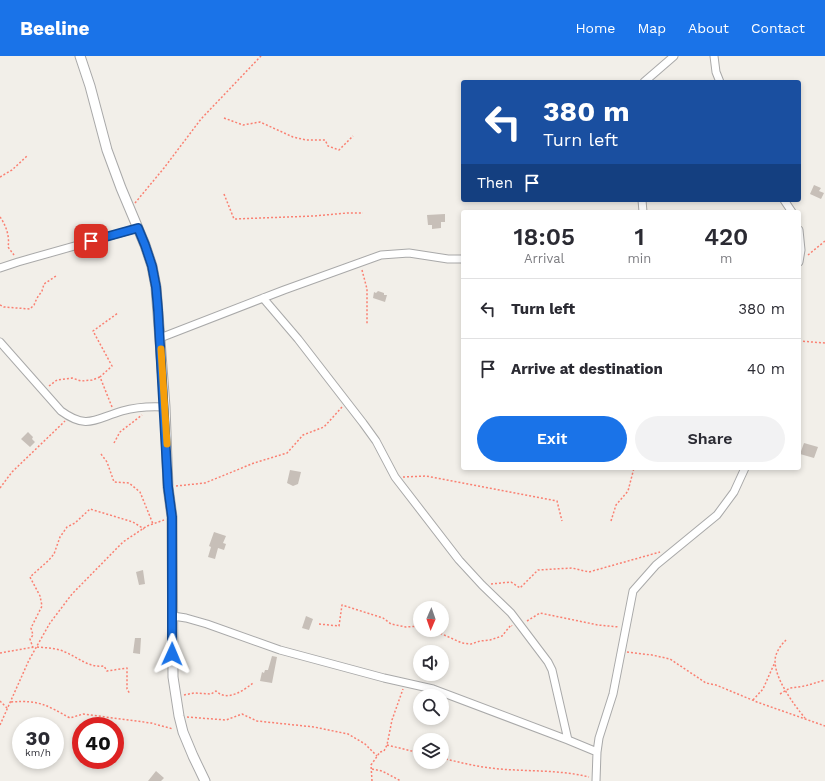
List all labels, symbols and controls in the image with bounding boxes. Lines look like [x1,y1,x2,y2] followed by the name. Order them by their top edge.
[20,17,90,40] text: Beeline
[575,20,615,36] text: Home
[637,20,666,36] text: Map
[688,20,729,36] text: About
[751,20,805,36] text: Contact
[543,95,630,128] text: 380 m
[477,96,529,148] icon: left
[543,129,618,150] text: Turn left
[521,172,543,194] icon: arrive
[477,174,513,192] text: Then
[514,223,575,251] text: 18:05
[634,223,644,251] text: 1
[704,223,748,251] text: 420
[74,224,108,258] pin
[80,230,102,252] icon: arrive
[524,251,565,266] text: Arrival
[627,251,651,266] text: min
[720,251,732,266] text: m
[477,298,499,320] icon: left
[511,300,575,318] text: Turn left
[738,300,785,318] text: 380 m
[477,358,499,380] icon: arrive
[511,360,663,378] text: Arrive at destination
[747,360,785,378] text: 40 m
[477,416,627,462] button: Exit
[635,416,785,462] button: Share
[413,601,449,637] north arrow
[413,601,449,769] map controls
[151,633,193,675] position arrow
[413,645,449,681] button: sound
[413,689,449,725] button: search
[72,717,124,769] speed limit sign: 40
[26,726,50,750] text: 30
[413,733,449,769] button: layers
[25,747,51,758] text: km/h

